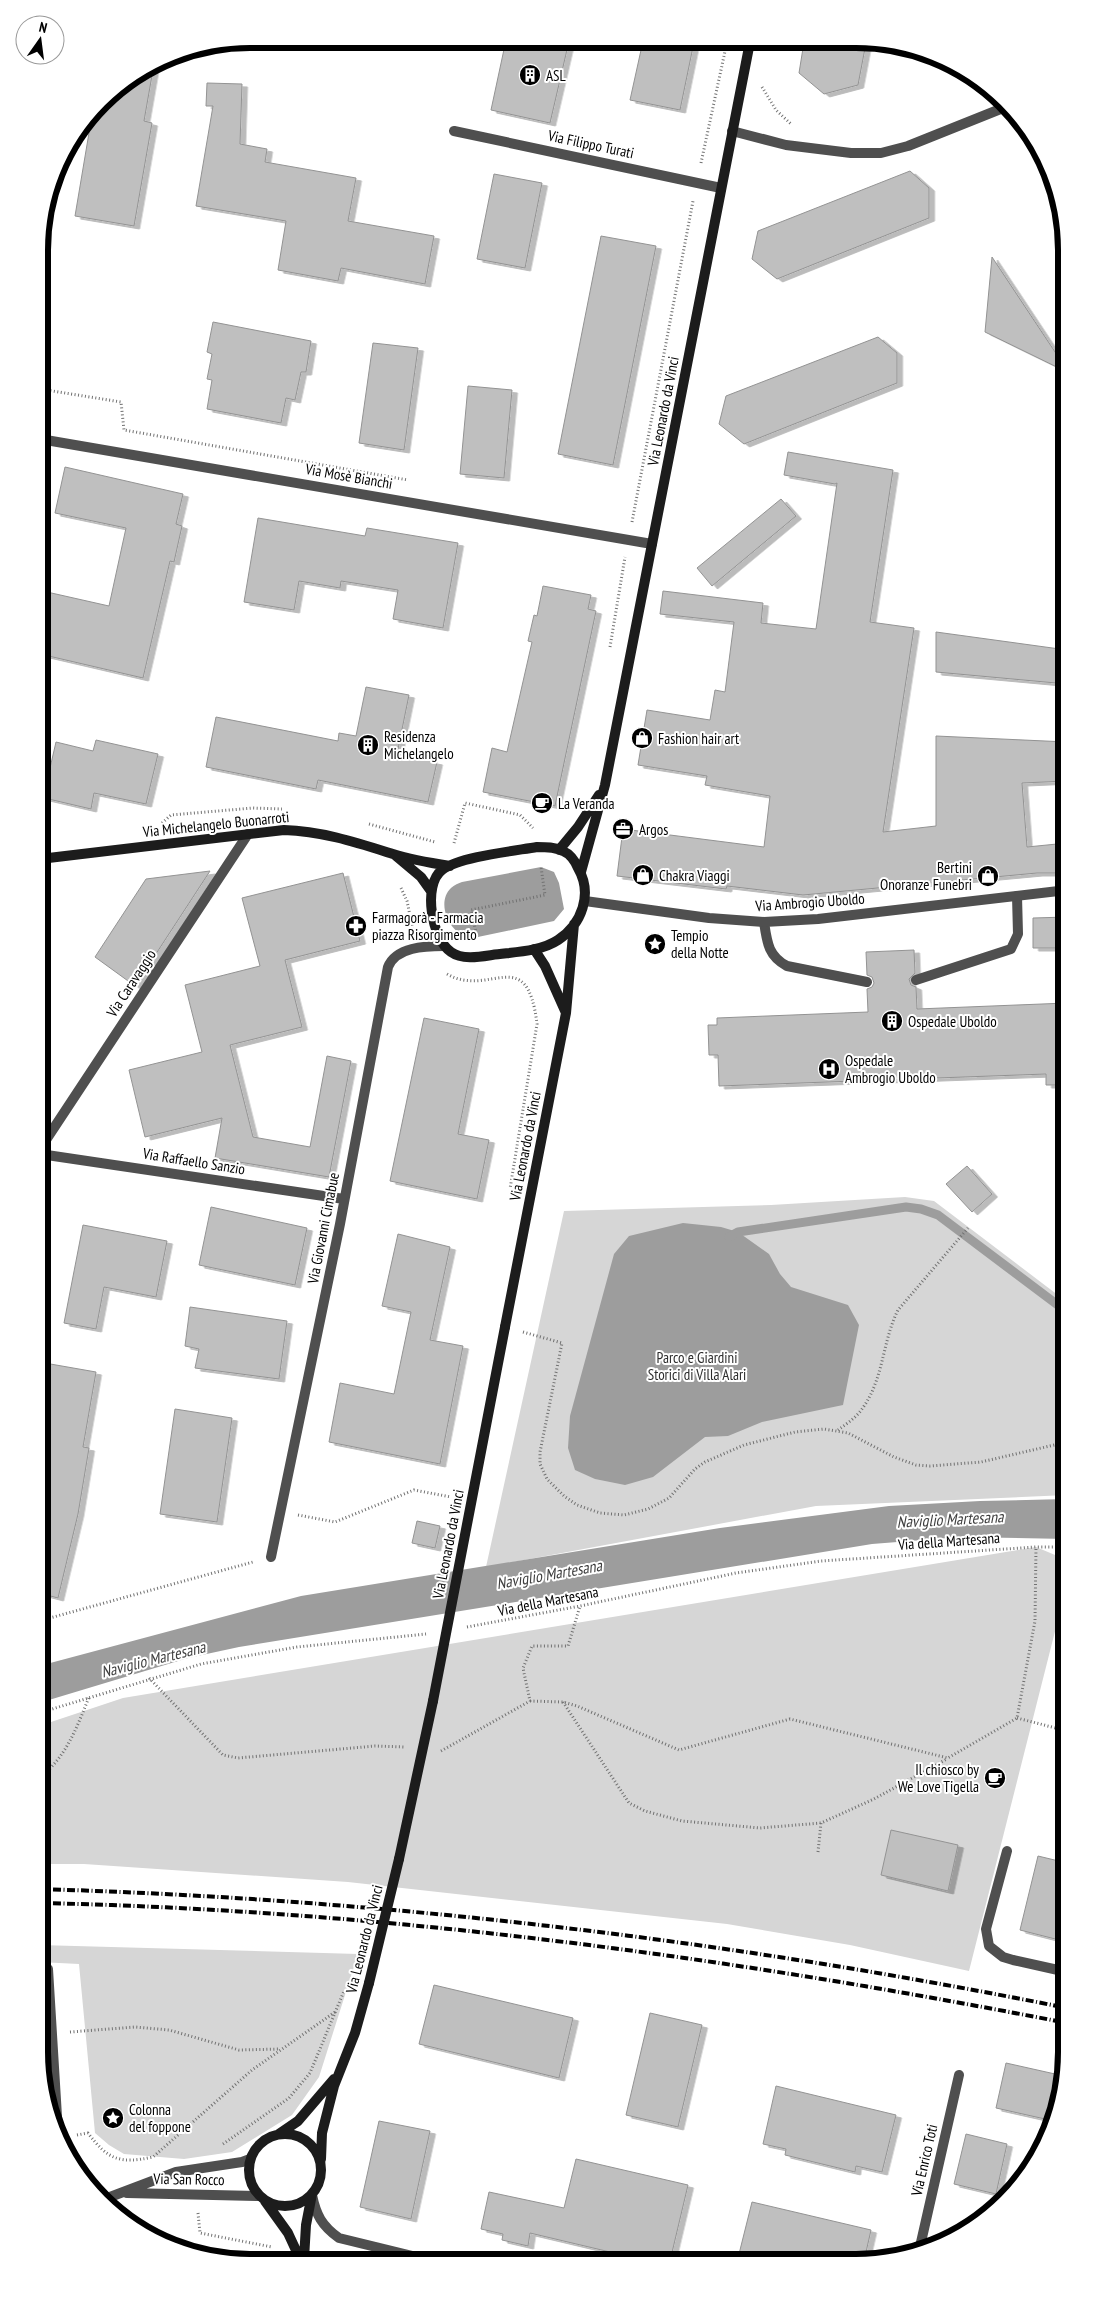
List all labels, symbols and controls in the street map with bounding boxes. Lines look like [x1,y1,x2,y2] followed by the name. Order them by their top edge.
[15,15,65,65] north arrow
[37,18,49,37] text: N
[518,63,542,87] building icon: ASL
[546,66,567,85] place label: ASL
[545,125,636,162] street label: Via Filippo Turati
[643,355,683,468] street label: Via Leonardo da Vinci
[303,459,394,493] street label: Via Mosè Bianchi
[630,726,654,750] shop icon: Fashion hair art
[384,727,454,763] place label: Residenza Michelangelo
[658,729,739,748] place label: Fashion hair art
[356,733,380,757] building icon: Residenza Michelangelo
[530,791,554,815] cafe icon: La Veranda
[558,794,614,813] place label: La Veranda
[141,807,290,841] street label: Via Michelangelo Buonarroti
[611,817,635,841] office icon: Argos
[639,820,668,839] place label: Argos
[880,858,972,894] place label: Bertini Onoranze Funebri
[631,863,655,887] shop icon: Chakra Viaggi
[976,864,1000,888] shop icon: Bertini Onoranze Funebri
[659,866,730,885] place label: Chakra Viaggi
[754,889,865,915] street label: Via Ambrogio Uboldo
[372,908,483,944] place label: Farmagorà - Farmacia piazza Risorgimento
[344,914,368,938] pharmacy icon: Farmagorà - Farmacia piazza Risorgimento
[671,926,729,962] place label: Tempio della Notte
[643,932,667,956] place icon: Tempio della Notte
[102,946,160,1021] street label: Via Caravaggio
[880,1009,904,1033] building icon: Ospedale Uboldo
[908,1012,997,1031] place label: Ospedale Uboldo
[845,1051,936,1087] place label: Ospedale Ambrogio Uboldo
[817,1057,841,1081] hospital icon: Ospedale Ambrogio Uboldo
[505,1090,545,1203] street label: Via Leonardo da Vinci
[141,1143,246,1178] street label: Via Raffaello Sanzio
[303,1171,343,1286] street label: Via Giovanni Cimabue
[648,1348,746,1384] park label: Parco e Giardini Storici di Villa Alari
[428,1488,468,1601] street label: Via Leonardo da Vinci
[896,1506,1005,1532] water label: Naviglio Martesana
[896,1528,1001,1554] street label: Via della Martesana
[495,1555,605,1593] water label: Naviglio Martesana
[495,1582,600,1620] street label: Via della Martesana
[99,1636,209,1682] water label: Naviglio Martesana
[898,1760,979,1796] place label: Il chiosco by We Love Tigella
[983,1766,1007,1790] cafe icon: Il chiosco by We Love Tigella
[341,1883,387,1996] street label: Via Leonardo da Vinci
[129,2100,191,2136] place label: Colonna del foppone
[101,2106,125,2130] place icon: Colonna del foppone
[906,2122,941,2199] street label: Via Enrico Toti
[152,2169,225,2189] street label: Via San Rocco

